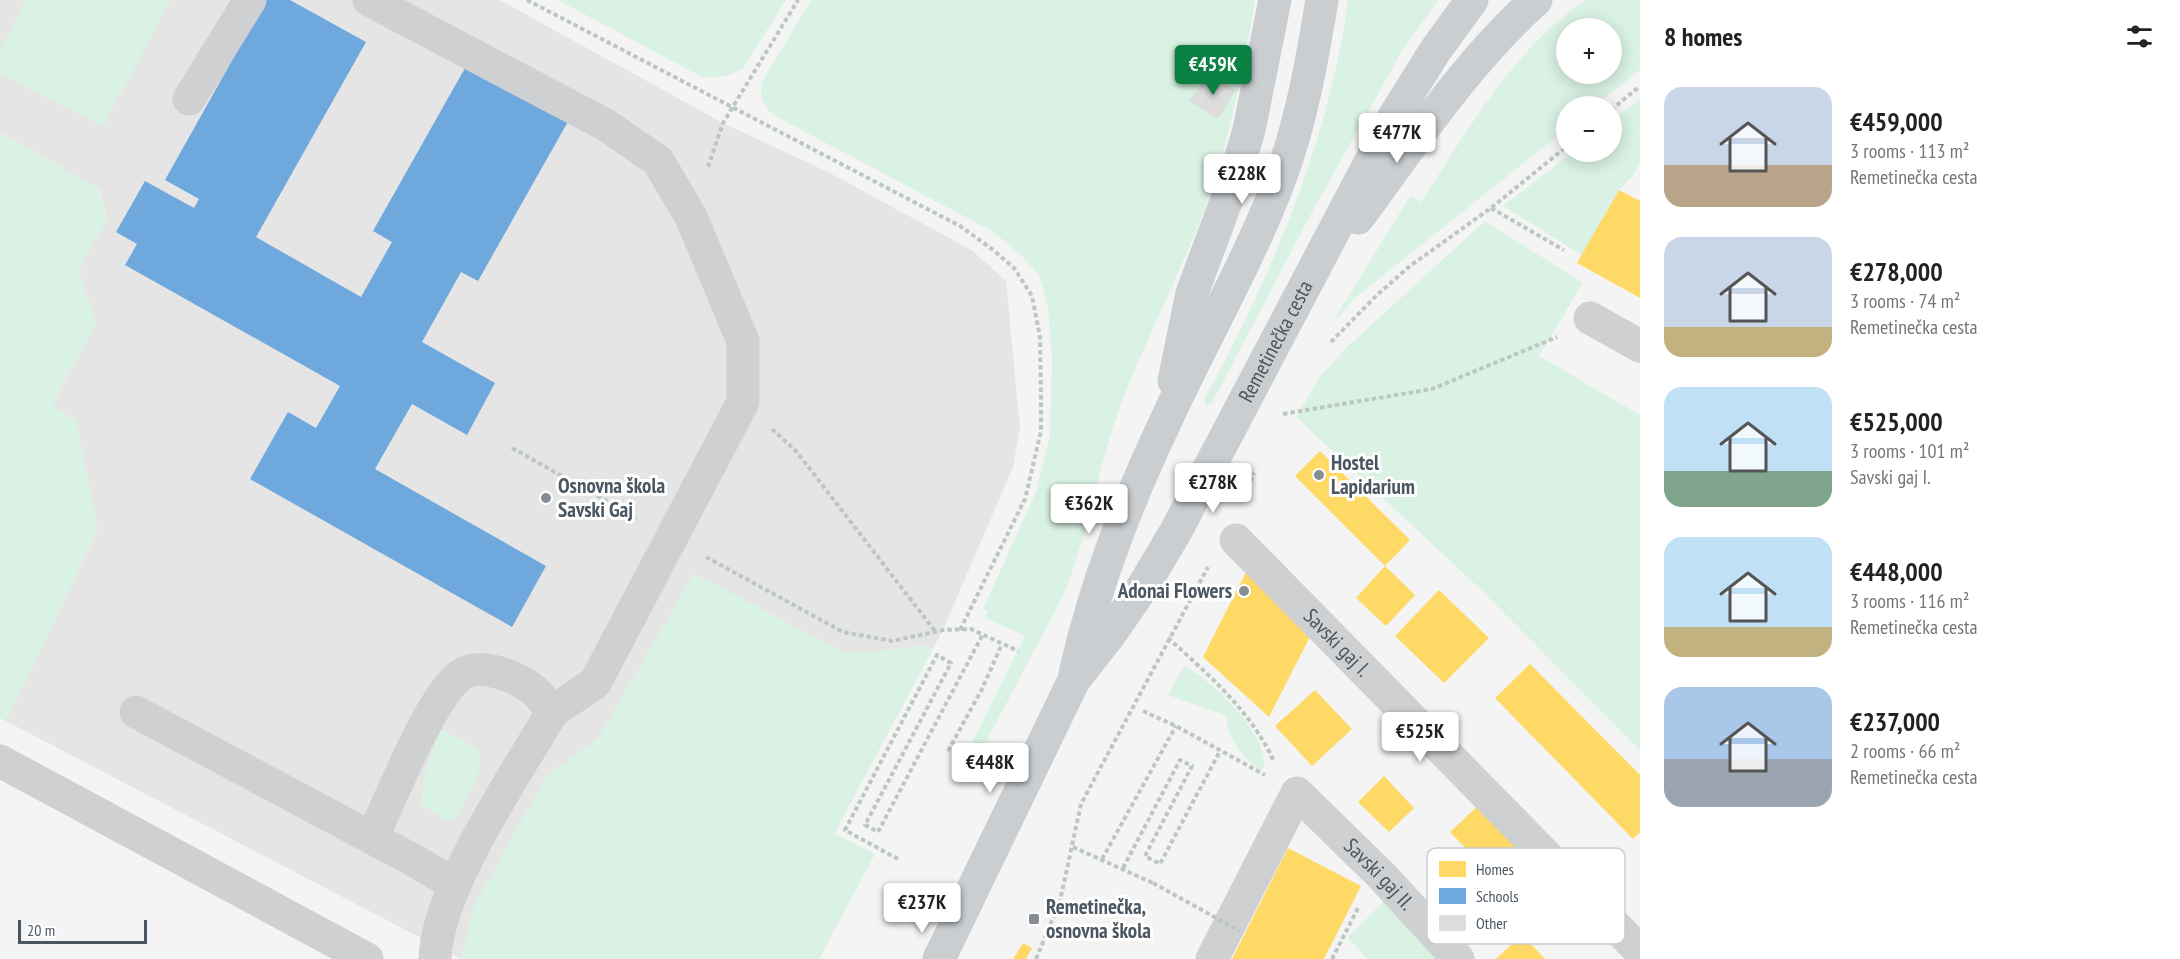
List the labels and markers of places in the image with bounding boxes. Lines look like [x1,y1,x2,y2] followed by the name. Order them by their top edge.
[1171,45,1255,96] pin: €459K
[1355,113,1439,164] pin: €477K
[1200,154,1284,205] pin: €228K
[1331,449,1415,500] place label: Hostel Lapidarium
[1171,463,1255,514] pin: €278K
[1312,468,1326,482] marker: Hostel Lapidarium
[558,472,666,523] place label: Osnovna škola Savski Gaj
[1047,484,1131,535] pin: €362K
[539,491,553,505] marker: Osnovna škola Savski Gaj
[1117,577,1232,604] place label: Adonai Flowers
[1237,584,1251,598] marker: Adonai Flowers
[1378,712,1462,763] pin: €525K
[948,743,1032,794] pin: €448K
[880,883,964,934] pin: €237K
[1046,893,1151,944] place label: Remetinečka, osnovna škola
[1027,912,1041,926] marker: Remetinečka, osnovna škola

